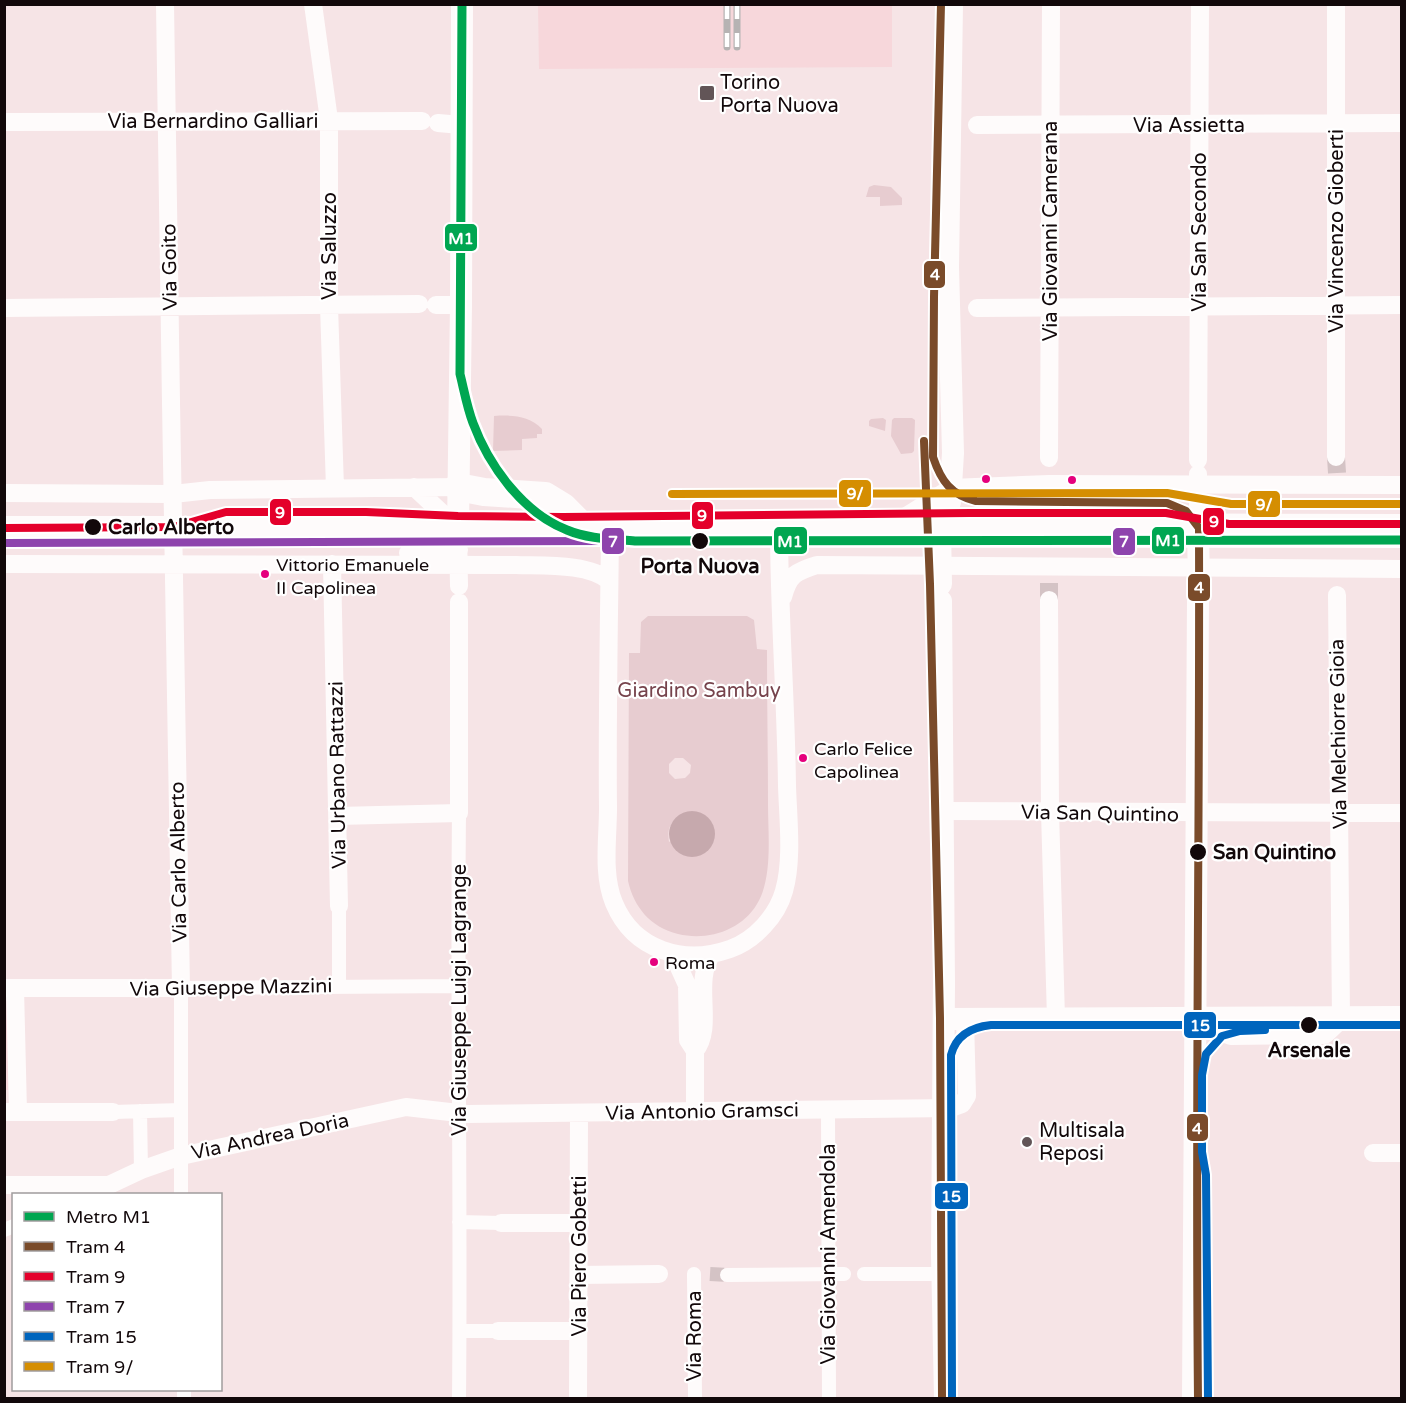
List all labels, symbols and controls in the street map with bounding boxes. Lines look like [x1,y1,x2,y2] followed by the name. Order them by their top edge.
[720,71,839,118] place label: Torino Porta Nuova
[698,84,716,102] marker: Torino Porta Nuova
[108,110,318,134] street label: Via Bernardino Galliari
[1133,114,1245,138] street label: Via Assietta
[1039,121,1063,341] street label: Via Giovanni Camerana
[1325,129,1349,333] street label: Via Vincenzo Gioberti
[1188,152,1212,312] street label: Via San Secondo
[318,192,342,300] street label: Via Saluzzo
[157,223,183,311] street label: Via Goito
[444,223,478,252] line badge: M1
[448,229,474,249] text: M1
[923,260,946,289] line badge: 4
[930,265,940,285] text: 4
[980,473,992,485] unlabelled marker
[1066,474,1078,486] unlabelled marker
[838,479,872,508] line badge: 9/
[846,484,864,504] text: 9/
[1247,490,1281,518] line badge: 9/
[1255,495,1273,515] text: 9/
[269,498,292,526] line badge: 9
[691,501,714,530] line badge: 9
[275,503,285,523] text: 9
[697,506,707,526] text: 9
[1202,507,1225,536] line badge: 9
[1209,512,1219,532] text: 9
[108,516,234,540] place label: Carlo Alberto
[83,517,103,537] marker: Carlo Alberto
[773,526,808,555] line badge: M1
[1151,526,1185,555] line badge: M1
[601,527,625,555] line badge: 7
[1112,527,1136,556] line badge: 7
[690,531,710,551] marker: Porta Nuova
[1155,531,1181,551] text: M1
[608,532,618,552] text: 7
[777,532,803,552] text: M1
[1119,532,1129,552] text: 7
[276,554,429,599] place label: Vittorio Emanuele II Capolinea
[641,555,759,579] place label: Porta Nuova
[259,568,271,580] marker: Vittorio Emanuele II Capolinea
[1187,573,1211,602] line badge: 4
[1194,578,1204,598] text: 4
[1325,639,1353,829] street label: Via Melchiorre Gioia
[617,679,781,703] park label: Giardino Sambuy
[324,681,352,869] street label: Via Urbano Rattazzi
[814,738,913,783] place label: Carlo Felice Capolinea
[797,752,809,764] marker: Carlo Felice Capolinea
[166,781,192,943] street label: Via Carlo Alberto
[1021,801,1179,827] street label: Via San Quintino
[1213,841,1336,865] place label: San Quintino
[1188,842,1208,862] marker: San Quintino
[448,864,472,1136] street label: Via Giuseppe Luigi Lagrange
[665,952,715,974] place label: Roma
[648,956,660,968] marker: Roma
[129,974,333,1002] street label: Via Giuseppe Mazzini
[1183,1011,1217,1039] line badge: 15
[1299,1015,1319,1035] marker: Arsenale
[1190,1016,1210,1036] text: 15
[1267,1039,1351,1063] place label: Arsenale
[605,1098,799,1126] street label: Via Antonio Gramsci
[189,1109,351,1165] street label: Via Andrea Doria
[1186,1113,1209,1142] line badge: 4
[1039,1119,1125,1166] place label: Multisala Reposi
[1192,1119,1202,1139] text: 4
[1020,1135,1034,1149] marker: Multisala Reposi
[817,1143,841,1365] street label: Via Giovanni Amendola
[568,1176,592,1336] street label: Via Piero Gobetti
[934,1182,969,1210] line badge: 15
[941,1187,961,1207] text: 15
[12,1193,222,1391] legend
[66,1206,151,1228] text: Metro M1
[66,1236,125,1258] text: Tram 4
[66,1266,125,1288] text: Tram 9
[683,1290,707,1382] street label: Via Roma
[66,1296,125,1318] text: Tram 7
[66,1326,137,1348] text: Tram 15
[66,1356,133,1378] text: Tram 9/

